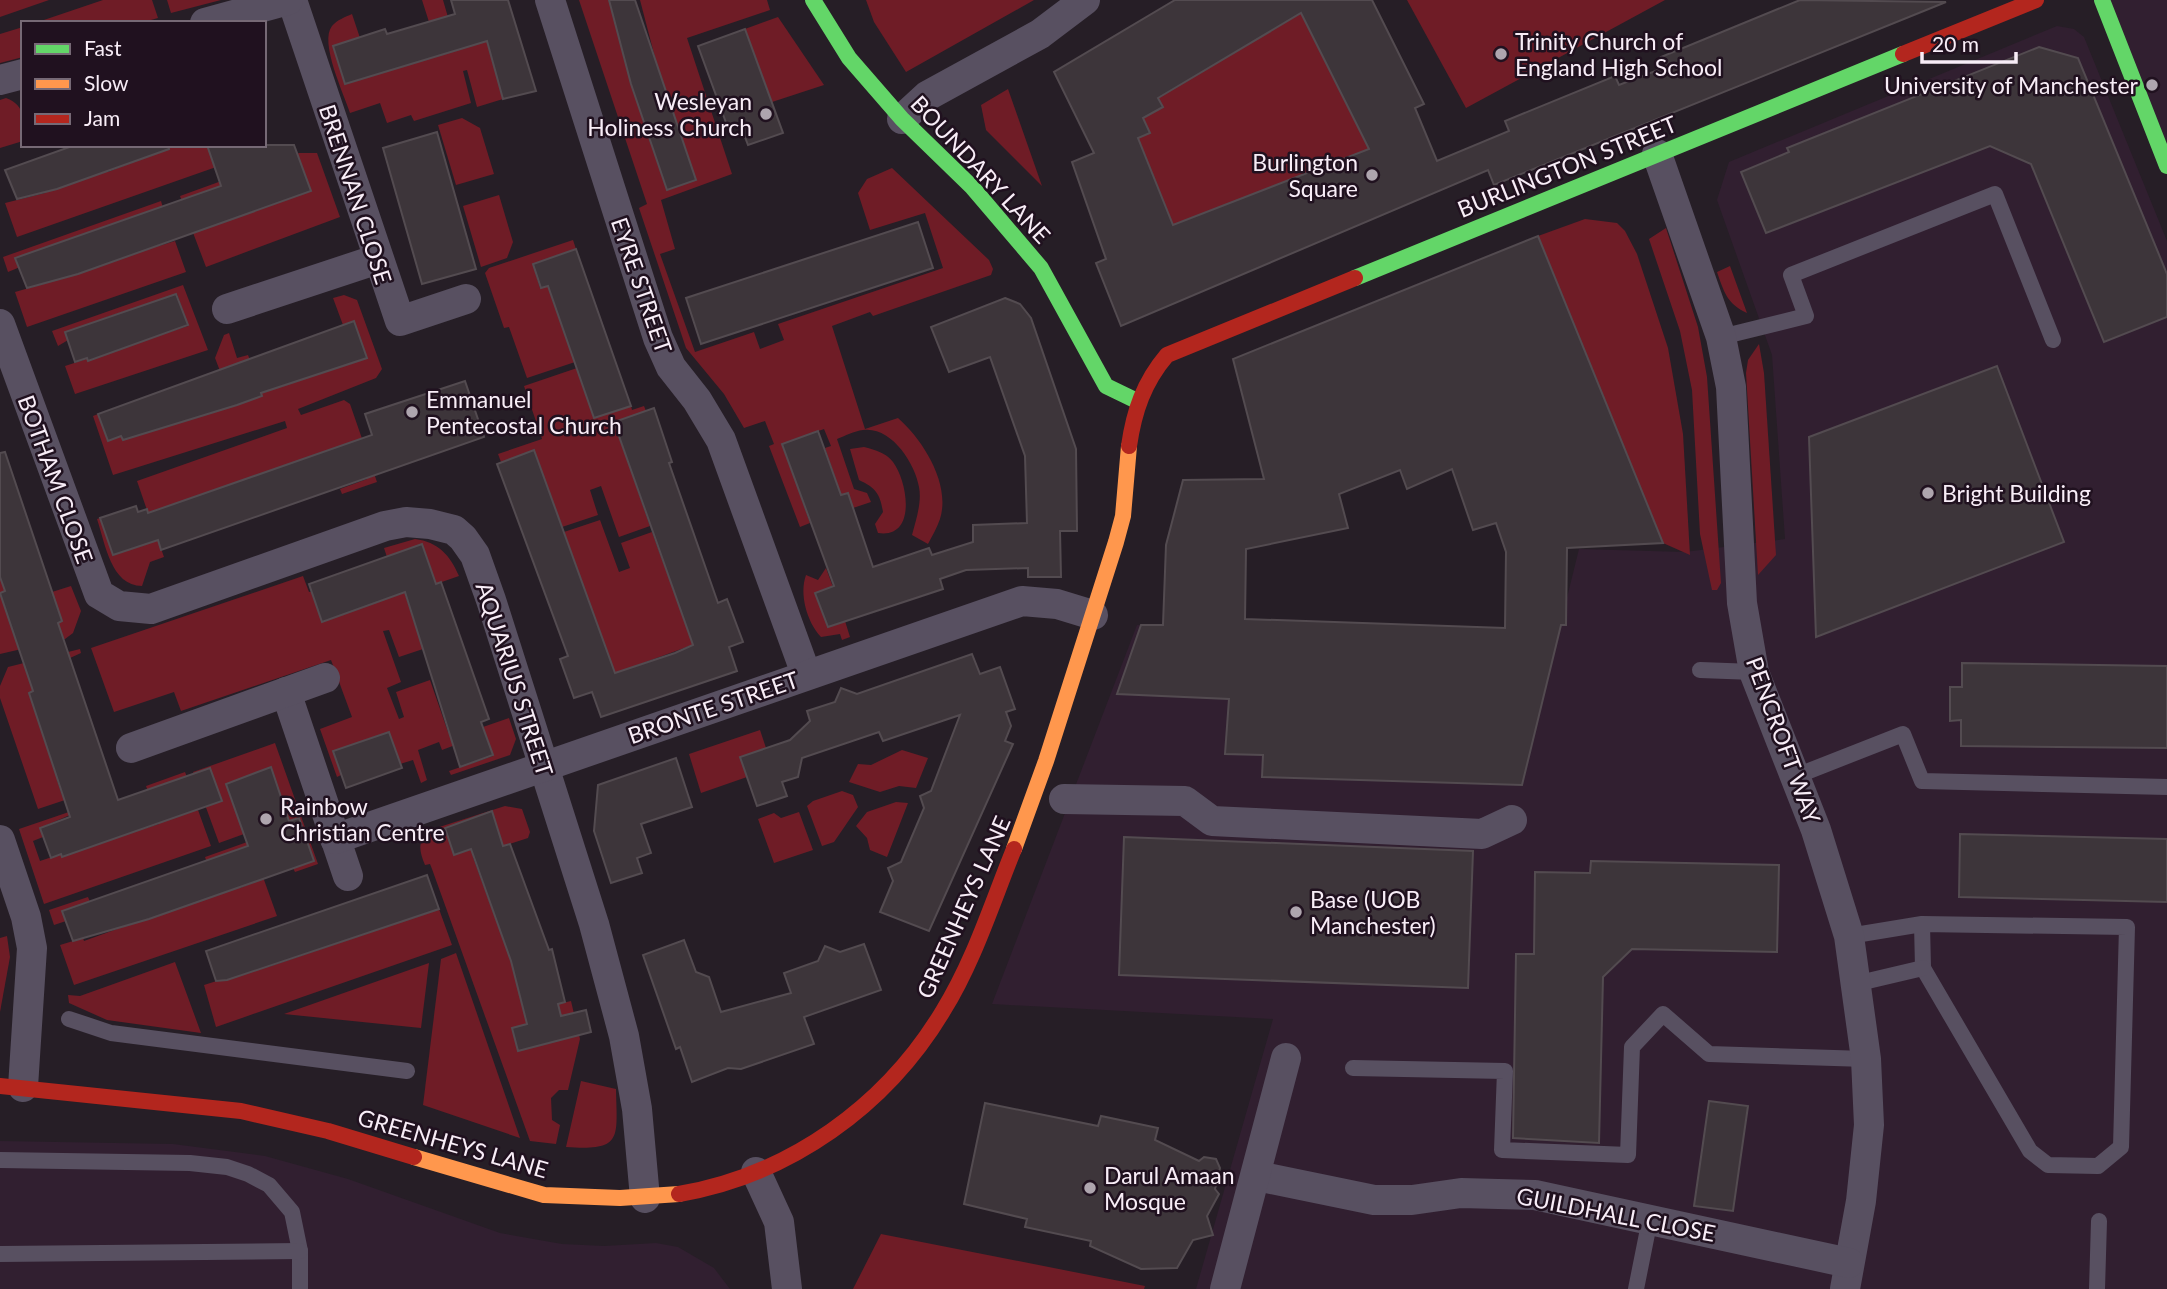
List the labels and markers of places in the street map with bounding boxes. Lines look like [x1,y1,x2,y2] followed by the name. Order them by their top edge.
[1515,27,1723,81] place label: Trinity Church of England High School
[1493,46,1509,62] marker: Trinity Church of England High School
[1884,71,2139,99] place label: University of Manchester
[2144,77,2160,93] marker: University of Manchester
[587,87,752,141] place label: Wesleyan Holiness Church
[758,106,774,122] marker: Wesleyan Holiness Church
[1252,148,1358,202] place label: Burlington Square
[1364,167,1380,183] marker: Burlington Square
[426,385,622,439] place label: Emmanuel Pentecostal Church
[404,404,420,420] marker: Emmanuel Pentecostal Church
[1942,479,2091,507] place label: Bright Building
[1920,485,1936,501] marker: Bright Building
[280,792,445,846] place label: Rainbow Christian Centre
[258,811,274,827] marker: Rainbow Christian Centre
[1310,885,1436,939] place label: Base (UOB Manchester)
[1288,904,1304,920] marker: Base (UOB Manchester)
[1104,1161,1235,1215] place label: Darul Amaan Mosque
[1082,1180,1098,1196] marker: Darul Amaan Mosque

